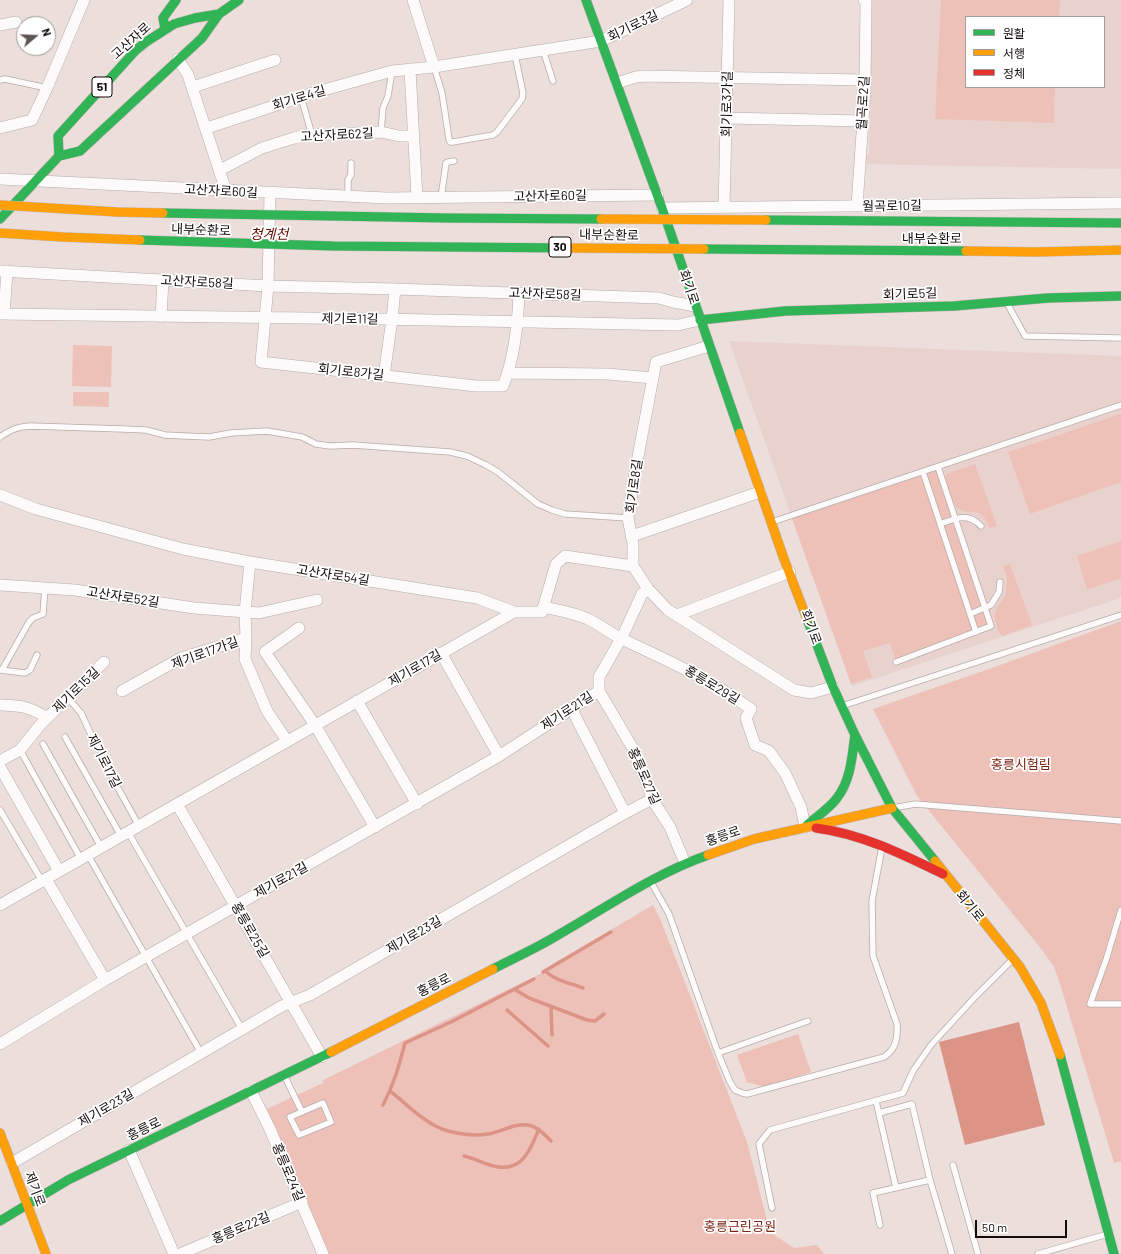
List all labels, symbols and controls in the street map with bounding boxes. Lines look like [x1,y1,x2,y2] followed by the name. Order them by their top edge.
[605,7,661,45] street label: 회기로3길
[16,16,56,56] north arrow
[965,16,1105,88] legend
[108,19,154,63] street label: 고산자로
[1003,26,1025,40] text: 원활
[40,27,54,38] text: N
[1003,46,1025,60] text: 서행
[1003,66,1025,80] text: 정체
[719,71,735,137] street label: 회기로3가길
[854,75,872,131] street label: 월곡로2길
[92,77,112,97] road number: 51
[270,83,328,113] street label: 회기로4길
[300,125,374,145] street label: 고산자로62길
[184,181,258,201] street label: 고산자로60길
[513,188,587,204] street label: 고산자로60길
[862,198,922,214] street label: 월곡로10길
[171,221,231,239] street label: 내부순환로
[250,226,288,242] water label: 청계천
[579,227,639,243] street label: 내부순환로
[902,231,962,247] street label: 내부순환로
[549,237,571,257] road number: 30
[676,267,702,307] street label: 회기로
[160,272,234,292] street label: 고산자로58길
[508,285,582,303] street label: 고산자로58길
[882,285,938,303] street label: 회기로5길
[321,311,379,327] street label: 제기로11길
[317,361,385,383] street label: 회기로8가길
[622,458,646,514] street label: 회기로8길
[295,562,371,588] street label: 고산자로54길
[86,584,160,610] street label: 고산자로52길
[798,607,824,647] street label: 회기로
[169,634,241,672] street label: 제기로17가길
[386,647,444,689] street label: 제기로17길
[682,662,742,708] street label: 홍릉로29길
[49,664,103,716] street label: 제기로15길
[538,688,596,734] street label: 제기로21길
[84,731,124,791] street label: 제기로17길
[624,745,664,807] street label: 홍릉로27길
[991,757,1051,773] park label: 홍릉시험림
[703,823,743,849] street label: 홍릉로
[251,859,311,901] street label: 제기로21길
[953,887,987,925] street label: 회기로
[228,899,272,961] street label: 홍릉로25길
[384,913,444,957] street label: 제기로23길
[414,970,454,1000] street label: 홍릉로
[76,1086,136,1130] street label: 제기로23길
[124,1114,164,1144] street label: 홍릉로
[269,1140,307,1204] street label: 홍릉로24길
[21,1169,49,1209] street label: 제기로
[210,1209,272,1247] street label: 홍릉로22길
[977,1212,1069,1238] scale bar
[704,1219,776,1235] park label: 홍릉근린공원
[982,1220,1007,1234] text: 50 m

